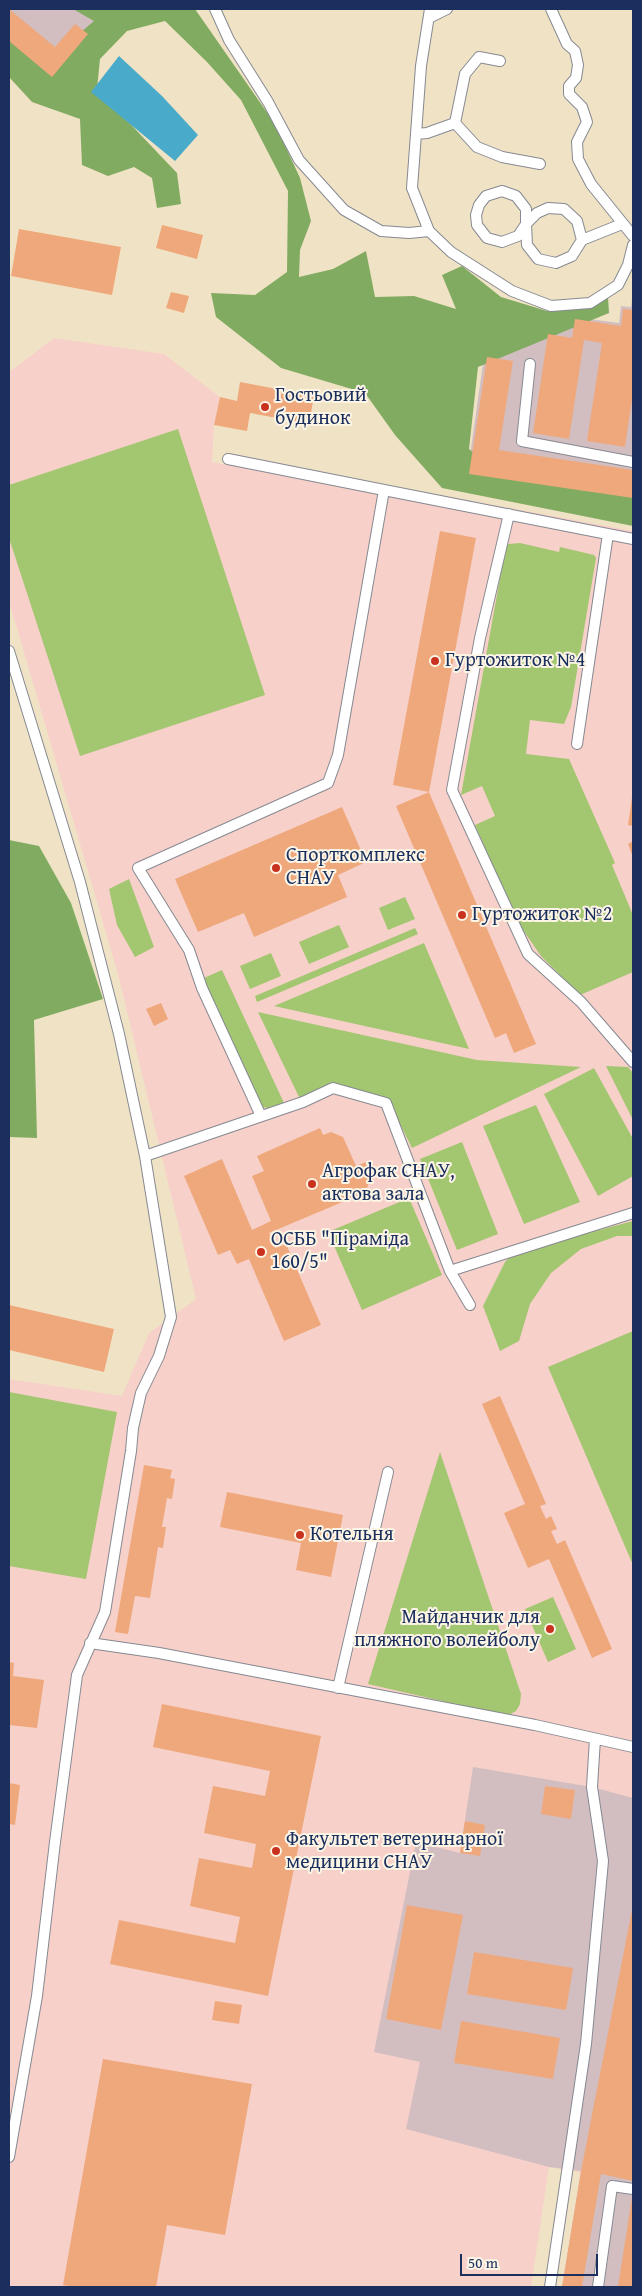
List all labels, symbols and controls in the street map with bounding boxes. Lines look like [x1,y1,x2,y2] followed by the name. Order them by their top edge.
[275,384,367,431] place label: Гостьовий будинок
[259,401,271,413] marker: Гостьовий будинок
[445,649,585,673] place label: Гуртожиток №4
[429,655,441,667] marker: Гуртожиток №4
[286,844,425,891] place label: Спорткомплекс СНАУ
[270,862,282,874] marker: Спорткомплекс СНАУ
[472,903,612,927] place label: Гуртожиток №2
[456,909,468,921] marker: Гуртожиток №2
[322,1160,455,1207] place label: Агрофак СНАУ, актова зала
[306,1178,318,1190] marker: Агрофак СНАУ, актова зала
[271,1228,409,1275] place label: ОСББ "Піраміда 160/5"
[255,1246,267,1258] marker: ОСББ "Піраміда 160/5"
[310,1523,394,1547] place label: Котельня
[294,1529,306,1541] marker: Котельня
[354,1606,540,1653] place label: Майданчик для пляжного волейболу
[544,1623,556,1635] marker: Майданчик для пляжного волейболу
[286,1828,503,1875] place label: Факультет ветеринарної медицини СНАУ
[270,1845,282,1857] marker: Факультет ветеринарної медицини СНАУ
[462,2244,600,2276] scale bar
[468,2252,498,2273] text: 50 m

